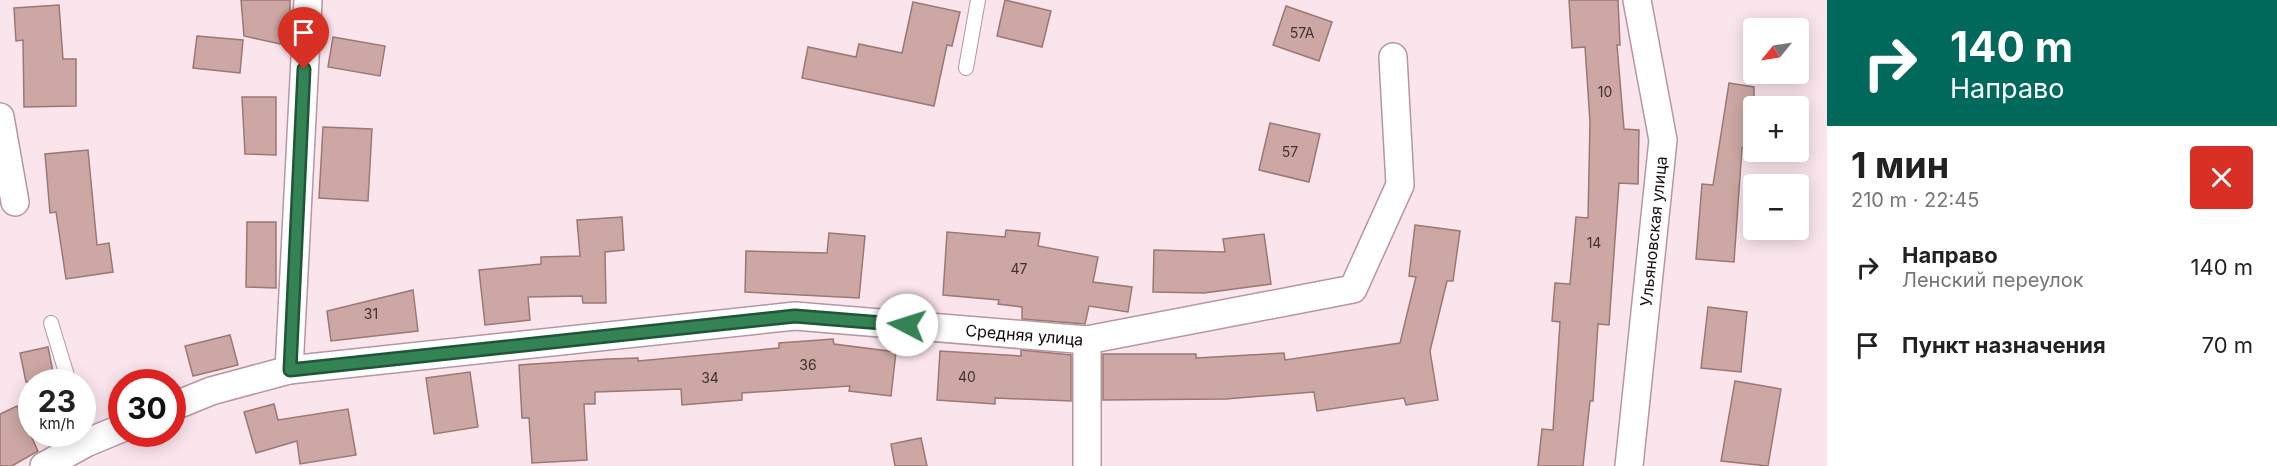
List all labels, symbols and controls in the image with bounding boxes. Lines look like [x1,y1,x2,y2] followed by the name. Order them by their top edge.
[278,7,329,69] pin
[287,16,320,49] icon: arrive
[1743,18,1809,84] north arrow
[1743,18,1809,240] map controls
[1950,21,2073,72] text: 140 m
[1290,24,1315,41] house number: 57А
[1851,24,1929,102] icon: right
[1950,72,2065,105] text: Направо
[1598,83,1612,100] house number: 10
[1743,96,1809,162] button: +
[1282,143,1298,160] house number: 57
[1851,143,1949,187] text: 1 мин
[2190,146,2253,209] button: close
[1636,155,1671,307] street label: Ульяновская улица
[1743,174,1809,240] button: −
[1851,188,1979,212] text: 210 m · 22:45
[1587,234,1601,251] house number: 14
[1902,242,1998,268] text: Направо
[1851,251,1884,284] icon: right
[2191,254,2253,280] text: 140 m
[1011,260,1028,277] house number: 47
[1902,268,2084,292] text: Ленский переулок
[875,293,939,357] position arrow
[364,305,378,322] house number: 31
[965,320,1084,350] street label: Средняя улица
[1851,329,1884,362] icon: arrive
[1902,332,2106,358] text: Пункт назначения
[2202,332,2253,358] text: 70 m
[799,356,817,373] house number: 36
[958,368,976,385] house number: 40
[108,369,186,447] speed limit sign: 30
[701,369,719,386] house number: 34
[38,383,76,419] text: 23
[39,414,75,433] text: km/h

